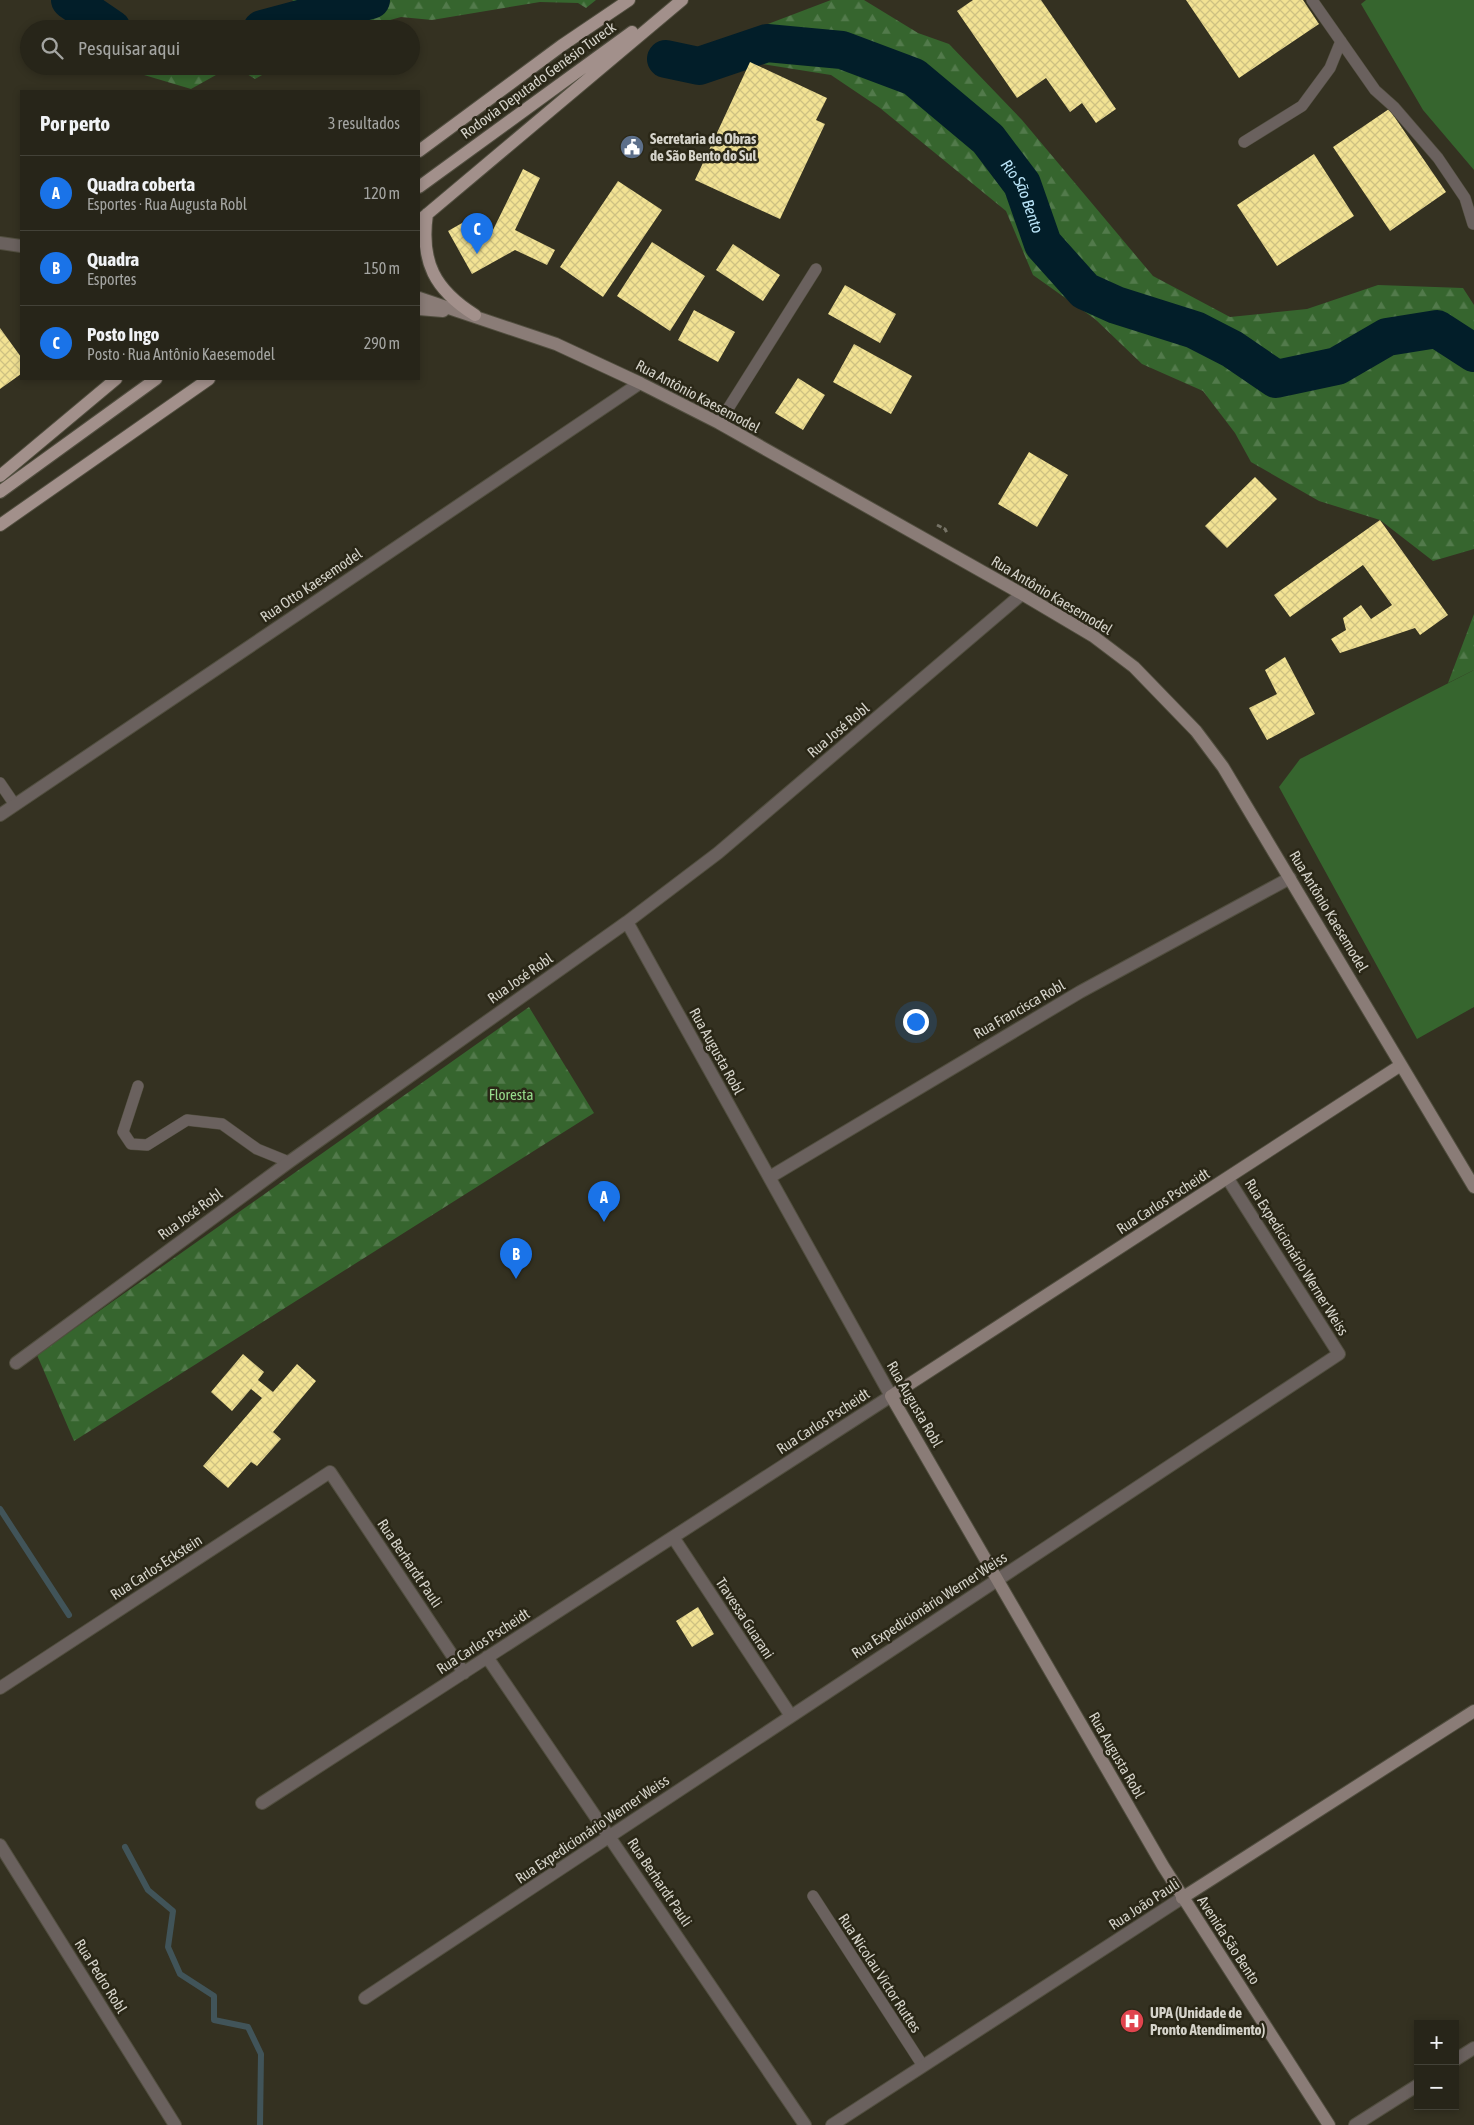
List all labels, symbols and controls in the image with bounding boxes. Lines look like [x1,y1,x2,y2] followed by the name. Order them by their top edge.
[457,18,619,142] street label: Rodovia Deputado Genésio Tureck
[20,20,420,75] search box
[38,34,66,62] icon: search
[78,37,180,59] text: Pesquisar aqui
[40,111,110,135] text: Por perto
[328,114,400,132] text: 3 resultados
[650,130,758,164] place label: Secretaria de Obras de São Bento do Sul
[619,134,645,160] public building icon: Secretaria de Obras de São Bento do Sul
[998,156,1047,235] water label: Rio São Bento
[87,173,195,195] text: Quadra coberta
[52,184,60,202] text: A
[364,184,400,202] text: 120 m
[87,195,247,213] text: Esportes · Rua Augusta Robl
[461,213,493,254] pin: C
[87,248,139,270] text: Quadra
[52,259,60,277] text: B
[364,259,400,277] text: 150 m
[87,270,137,288] text: Esportes
[87,323,159,345] text: Posto Ingo
[52,334,60,352] text: C
[364,334,400,352] text: 290 m
[87,345,275,363] text: Posto · Rua Antônio Kaesemodel
[633,356,763,436] street label: Rua Antônio Kaesemodel
[257,545,365,625] street label: Rua Otto Kaesemodel
[988,552,1116,638] street label: Rua Antônio Kaesemodel
[804,699,872,761] street label: Rua José Robl
[1286,847,1372,975] street label: Rua Antônio Kaesemodel
[484,949,556,1007] street label: Rua José Robl
[970,976,1068,1042] street label: Rua Francisca Robl
[686,1005,748,1097] street label: Rua Augusta Robl
[903,1009,929,1035] your location
[489,1086,533,1103] park label: Floresta
[1113,1165,1213,1237] street label: Rua Carlos Pscheidt
[1242,1176,1352,1338] street label: Rua Expedicionário Werner Weiss
[588,1181,620,1222] pin: A
[154,1185,226,1243] street label: Rua José Robl
[500,1238,532,1279] pin: B
[884,1358,946,1450] street label: Rua Augusta Robl
[773,1385,873,1457] street label: Rua Carlos Pscheidt
[374,1516,446,1610] street label: Rua Berhardt Pauli
[107,1531,205,1603] street label: Rua Carlos Eckstein
[848,1548,1010,1662] street label: Rua Expedicionário Werner Weiss
[712,1574,778,1662] street label: Travessa Guarani
[433,1605,533,1677] street label: Rua Carlos Pscheidt
[1086,1709,1148,1801] street label: Rua Augusta Robl
[512,1771,672,1887] street label: Rua Expedicionário Werner Weiss
[624,1835,696,1929] street label: Rua Berhardt Pauli
[1106,1875,1182,1933] street label: Rua João Pauli
[1194,1893,1264,1987] street label: Avenida São Bento
[835,1910,925,2036] street label: Rua Nicolau Victor Ruttes
[72,1936,130,2016] street label: Rua Pedro Robl
[1150,2004,1265,2038] place label: UPA (Unidade de Pronto Atendimento)
[1119,2008,1145,2034] hospital icon: UPA (Unidade de Pronto Atendimento)
[1414,2020,1459,2110] map controls
[1414,2020,1459,2065] button: +
[1414,2065,1459,2110] button: −

